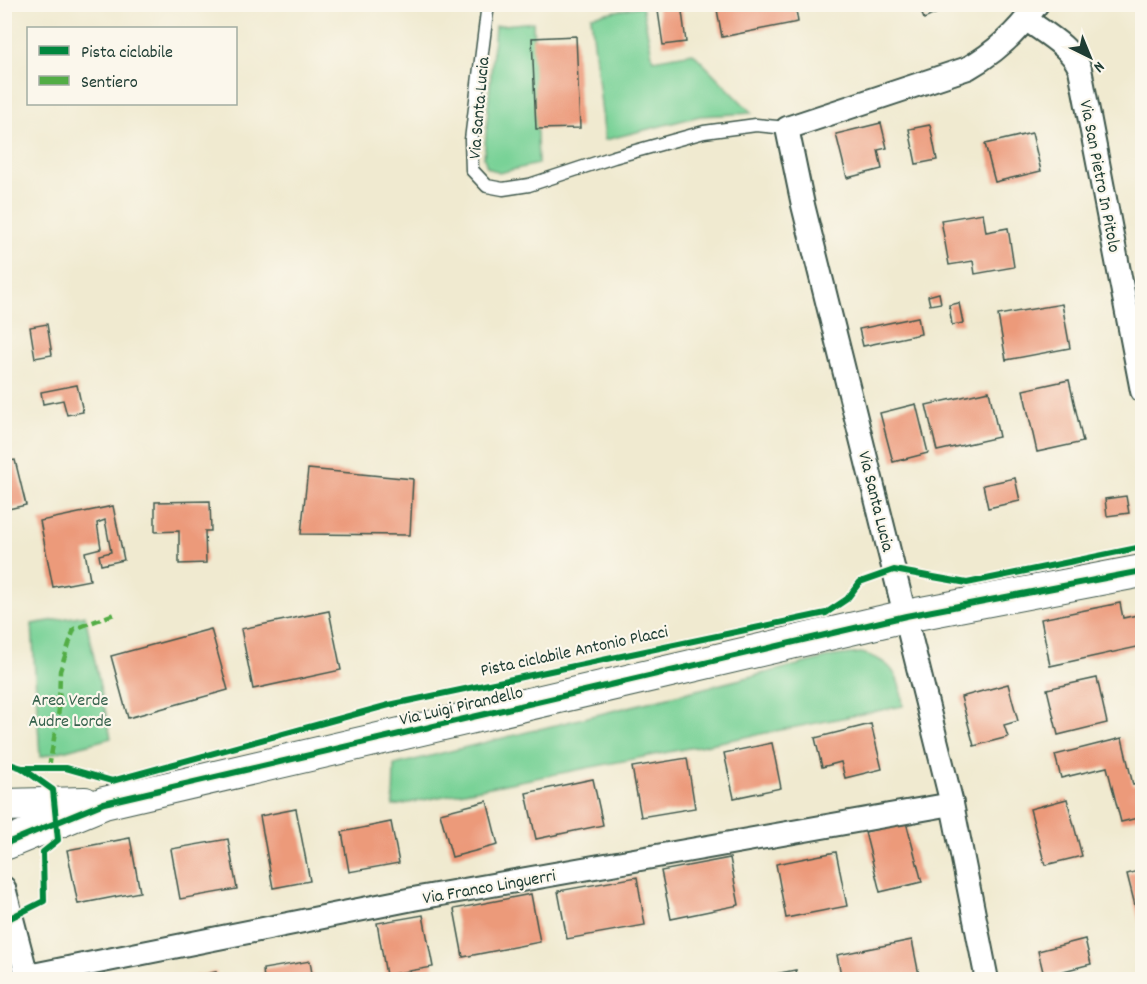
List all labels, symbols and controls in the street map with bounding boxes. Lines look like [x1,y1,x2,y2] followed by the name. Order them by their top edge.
[27,27,237,105] legend
[1060,27,1120,87] north arrow
[81,41,173,66] text: Pista ciclabile
[1088,55,1109,77] text: N
[464,56,497,160] street label: Via Santa Lucia
[81,71,138,96] text: Sentiero
[1072,98,1126,255] street label: Via San Pietro In Pitolo
[850,449,899,555] street label: Via Santa Lucia
[478,620,671,685] street label: Pista ciclabile Antonio Placci
[397,681,526,734] street label: Via Luigi Pirandello
[28,689,112,735] park label: Area Verde Audre Lorde
[421,864,558,912] street label: Via Franco Linguerri

